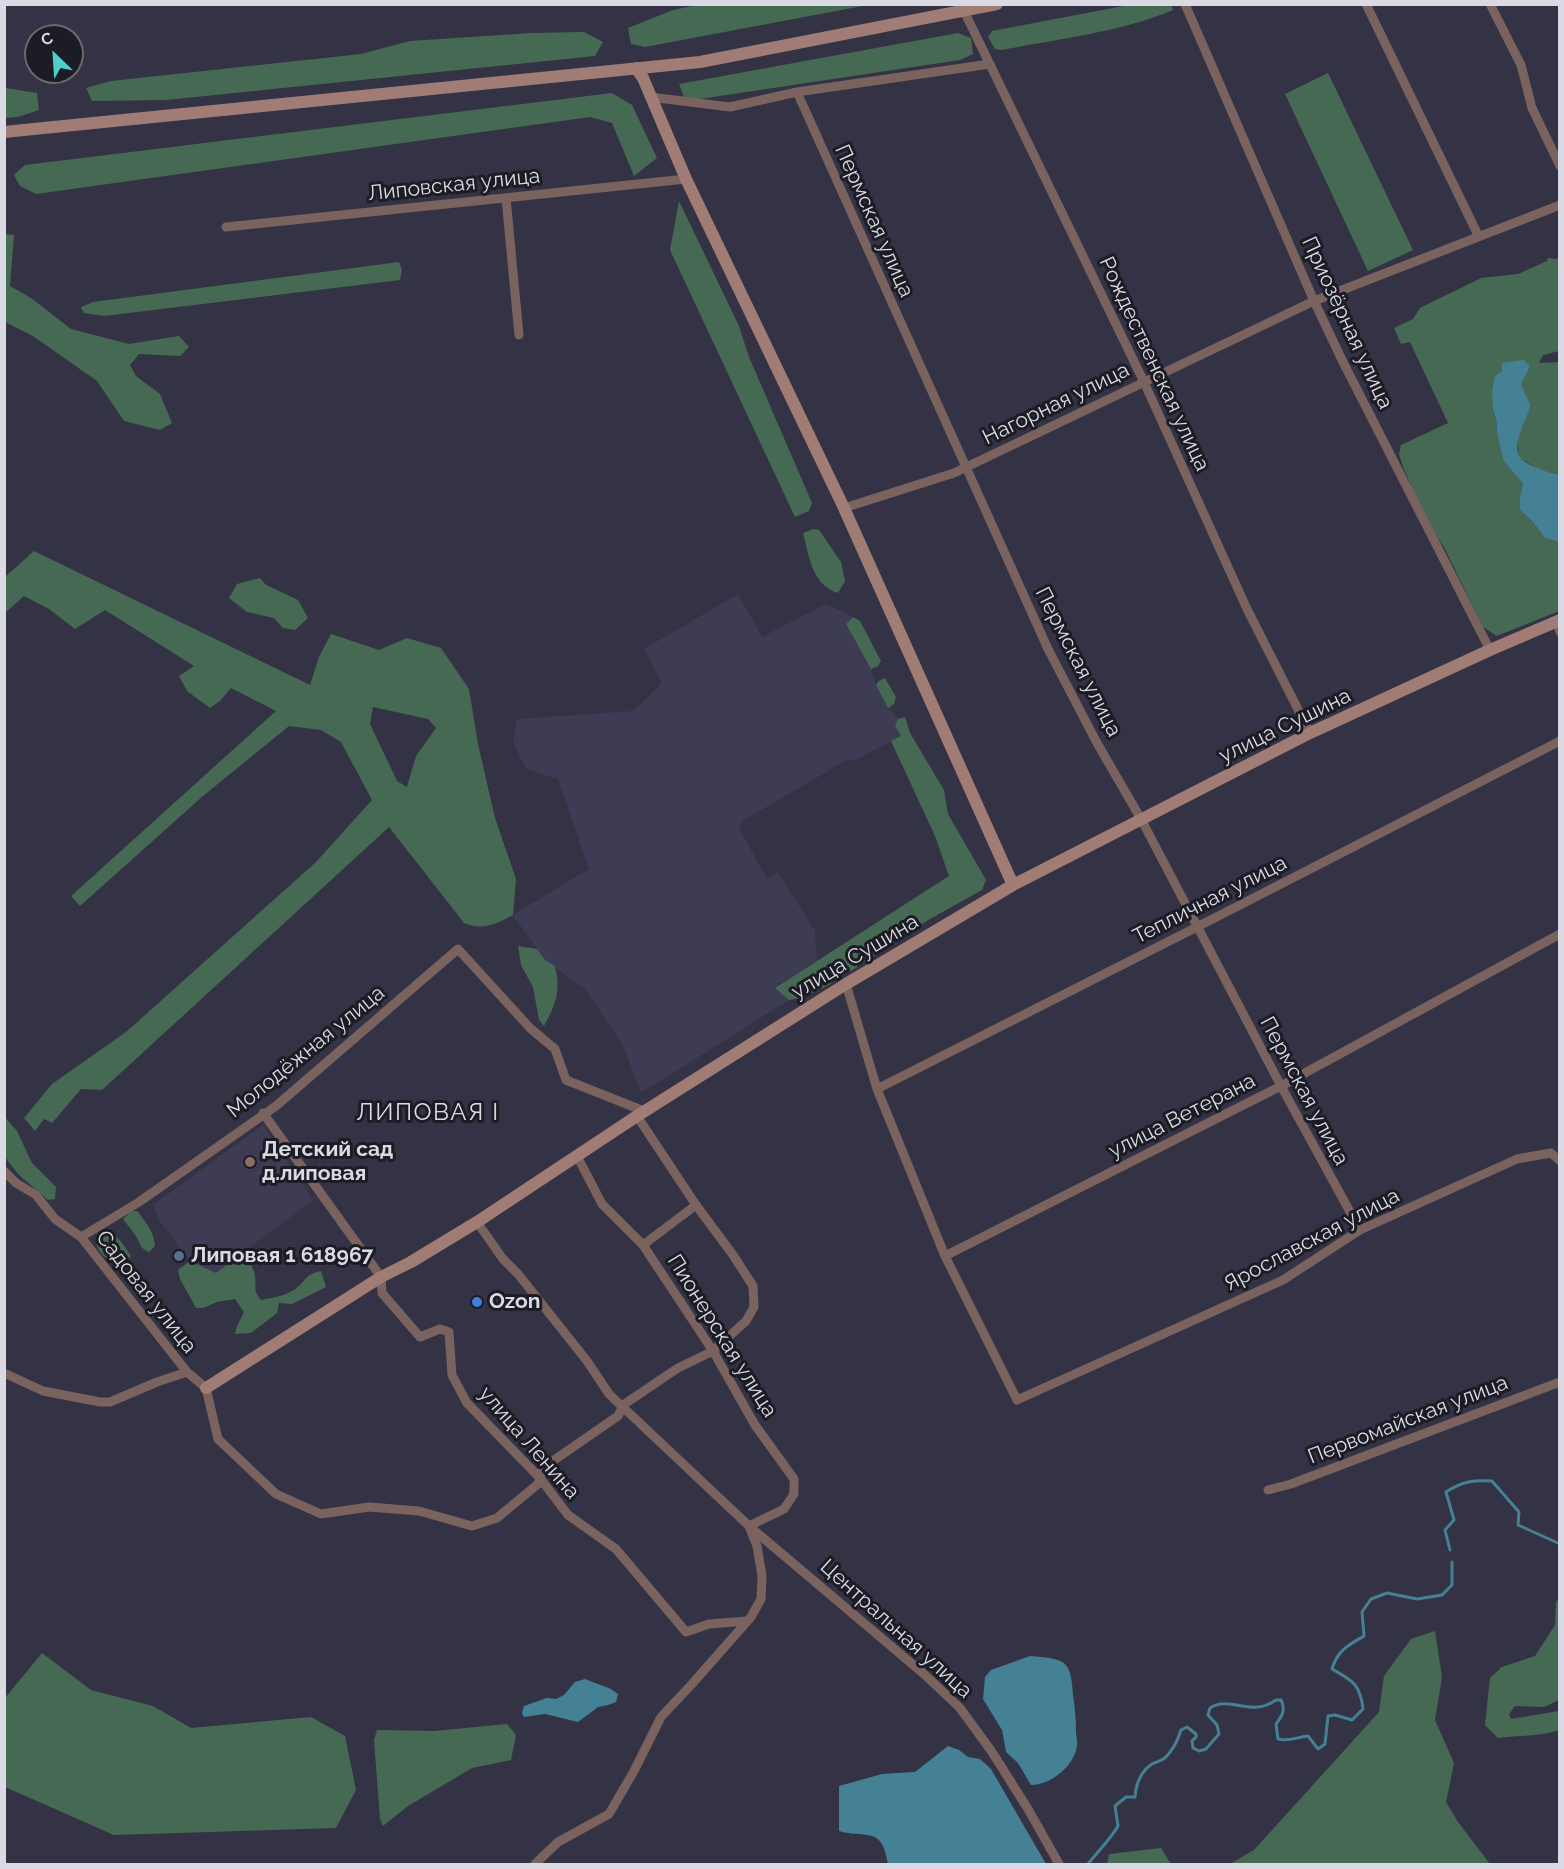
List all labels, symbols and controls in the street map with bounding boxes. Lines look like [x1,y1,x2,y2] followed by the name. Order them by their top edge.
[24,24,84,84] north arrow
[38,28,56,50] text: С
[829,141,919,301] street label: Пермская улица
[367,163,541,207] street label: Липовская улица
[1296,233,1398,413] street label: Приозёрная улица
[1093,253,1215,475] street label: Рождественская улица
[979,358,1133,450] street label: Нагорная улица
[1029,583,1127,741] street label: Пермская улица
[1215,683,1355,769] street label: улица Сушина
[1129,850,1291,950] street label: Тепличная улица
[787,909,923,1005] street label: улица Сушина
[222,981,390,1123] street label: Молодёжная улица
[1254,1012,1354,1170] street label: Пермская улица
[1104,1068,1260,1164] street label: улица Ветерана
[356,1099,500,1127] district label: ЛИПОВАЯ I
[262,1137,393,1187] place label: Детский сад д.липовая
[243,1155,257,1169] marker: Детский сад д.липовая
[1220,1183,1404,1297] street label: Ярославская улица
[90,1226,202,1358] street label: Садовая улица
[191,1243,373,1269] place label: Липовая 1 618967
[172,1249,186,1263] marker: Липовая 1 618967
[662,1250,782,1422] street label: Пионерская улица
[489,1289,540,1315] place label: Ozon
[470,1295,484,1309] marker: Ozon
[1304,1370,1512,1470] street label: Первомайская улица
[473,1382,585,1504] street label: улица Ленина
[815,1554,977,1704] street label: Центральная улица

